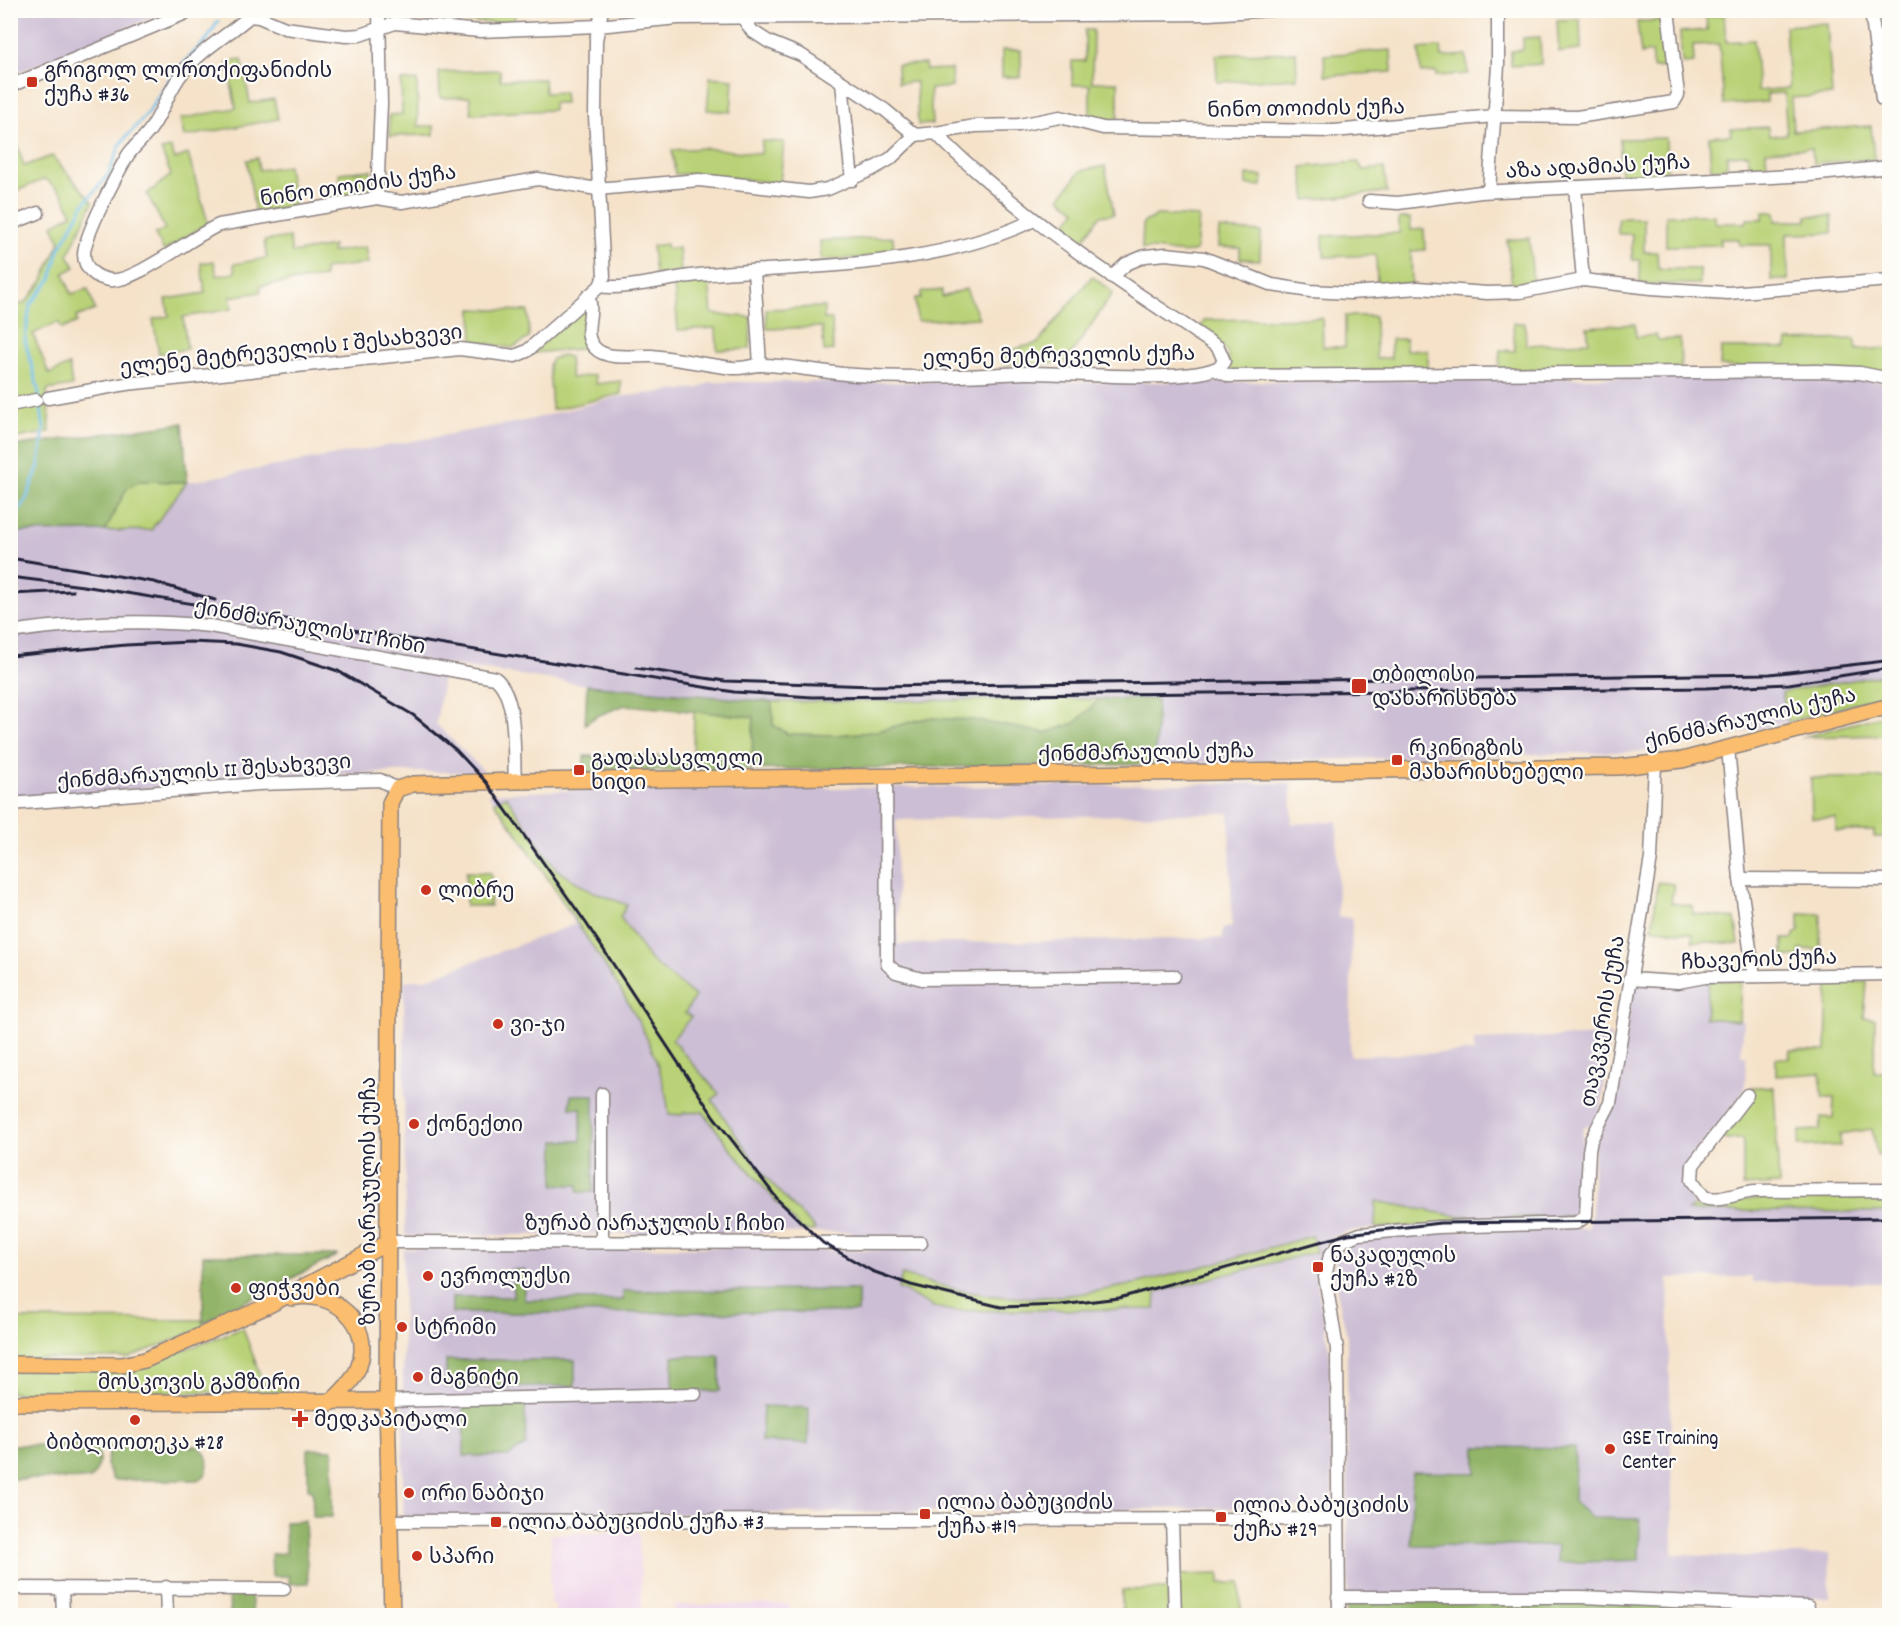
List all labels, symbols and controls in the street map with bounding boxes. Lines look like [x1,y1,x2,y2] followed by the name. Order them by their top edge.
[44,58,332,112] place label: გრიგოლ ლორთქიფანიძის ქუჩა #36
[25,75,39,89] marker: გრიგოლ ლორთქიფანიძის ქუჩა #36
[1207,94,1405,128] street label: ნინო თოიძის ქუჩა
[1505,149,1691,189] street label: აზა ადამიას ქუჩა
[258,159,459,217] street label: ნინო თოიძის ქუჩა
[118,319,464,385] street label: ელენე მეტრეველის I შესახვევი
[923,341,1196,375] street label: ელენე მეტრეველის ქუჩა
[192,594,427,664] street label: ქინძმარაულის II ჩიხი
[1372,662,1517,716] place label: თბილისი დახარისხება
[1350,677,1368,695] marker: თბილისი დახარისხება
[1642,682,1859,760] street label: ქინძმარაულის ქუჩა
[1409,736,1584,790] place label: რკინიგზის მახარისხებელი
[1038,738,1254,772] street label: ქინძმარაულის ქუჩა
[591,746,763,800] place label: გადასასვლელი ხიდი
[56,749,352,799] street label: ქინძმარაულის II შესახვევი
[1390,753,1404,767] marker: რკინიგზის მახარისხებელი
[572,763,586,777] marker: გადასასვლელი ხიდი
[438,878,515,908] place label: ლიბრე
[419,883,433,897] marker: ლიბრე
[1575,933,1635,1110] street label: თავკვერის ქუჩა
[1680,944,1838,980] street label: ჩხავერის ქუჩა
[510,1012,565,1042] place label: ვი-ჯი
[491,1017,505,1031] marker: ვი-ჯი
[356,1077,386,1325] street label: ზურაბ იარაჯულის ქუჩა
[426,1112,523,1142] place label: ქონექთი
[407,1117,421,1131] marker: ქონექთი
[525,1211,785,1241] street label: ზურაბ იარაჯულის I ჩიხი
[1330,1243,1456,1297] place label: ნაკადულის ქუჩა #2ზ
[1311,1260,1325,1274] marker: ნაკადულის ქუჩა #2ზ
[440,1264,571,1294] place label: ევროლუქსი
[421,1269,435,1283] marker: ევროლუქსი
[248,1276,340,1306] place label: ფიჭვები
[229,1281,243,1295] marker: ფიჭვები
[414,1315,497,1345] place label: სტრიმი
[395,1320,409,1334] marker: სტრიმი
[430,1365,519,1395] place label: მაგნიტი
[98,1370,300,1400] street label: მოსკოვის გამზირი
[411,1370,425,1384] marker: მაგნიტი
[314,1407,467,1437] place label: მედკაპიტალი
[291,1410,309,1428] marker: მედკაპიტალი
[128,1413,142,1427] marker: ბიბლიოთეკა #28
[1622,1425,1719,1479] place label: GSE Training Center
[46,1430,224,1460] place label: ბიბლიოთეკა #28
[1603,1442,1617,1456] marker: GSE Training Center
[421,1481,544,1511] place label: ორი ნაბიჯი
[402,1486,416,1500] marker: ორი ნაბიჯი
[937,1490,1113,1544] place label: ილია ბაბუციძის ქუჩა #19
[1233,1493,1409,1547] place label: ილია ბაბუციძის ქუჩა #29
[918,1507,932,1521] marker: ილია ბაბუციძის ქუჩა #19
[508,1510,764,1540] place label: ილია ბაბუციძის ქუჩა #3
[1214,1510,1228,1524] marker: ილია ბაბუციძის ქუჩა #29
[489,1515,503,1529] marker: ილია ბაბუციძის ქუჩა #3
[429,1544,494,1574] place label: სპარი
[410,1549,424,1563] marker: სპარი

